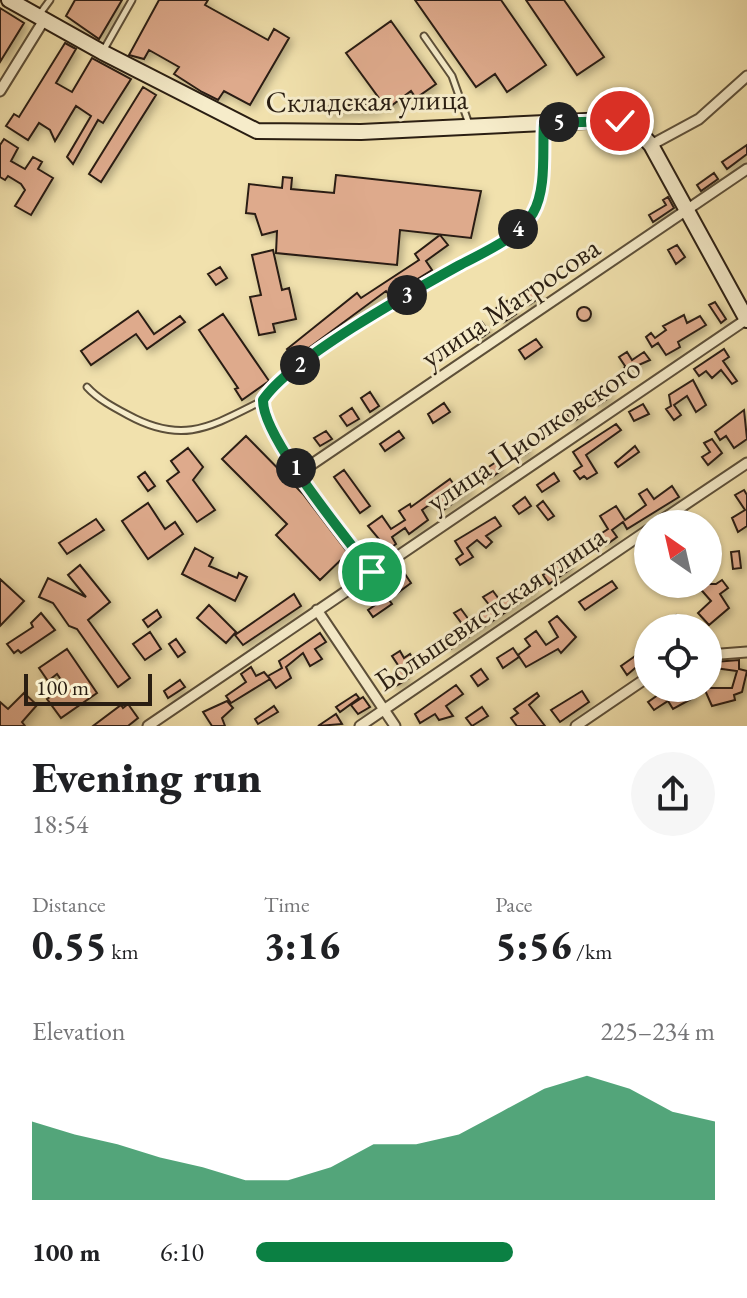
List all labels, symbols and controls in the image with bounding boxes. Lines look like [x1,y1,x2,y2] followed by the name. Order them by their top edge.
[265,79,469,121] street label: Складская улица
[586,87,654,155] pin
[598,99,642,143] icon: check
[539,102,579,142] pin: 5
[553,107,565,136] text: 5
[498,209,538,249] pin: 4
[512,214,524,243] text: 4
[413,228,607,376] street label: улица Матросова
[387,275,427,315] pin: 3
[401,280,413,309] text: 3
[280,345,320,385] pin: 2
[418,348,648,520] street label: улица Циолковского
[294,350,306,379] text: 2
[276,448,316,488] pin: 1
[290,453,302,482] text: 1
[634,510,722,598] north arrow
[634,510,722,702] map controls
[367,516,613,700] street label: Большевистская улица
[338,538,406,606] pin
[350,550,394,594] icon: arrive
[634,614,722,702] button: locate
[24,670,152,706] scale bar
[36,673,89,702] text: 100 m
[32,748,262,805] text: Evening run
[631,752,715,836] button: share
[32,807,88,841] text: 18:54
[32,890,105,919] text: Distance
[264,890,309,919] text: Time
[495,890,532,919] text: Pace
[32,919,107,971] text: 0.55
[264,919,340,971] text: 3:16
[495,919,572,971] text: 5:56
[107,937,139,966] text: km
[572,937,612,966] text: /km
[32,1014,126,1048] text: Elevation
[600,1014,715,1048] text: 225–234 m
[32,1235,100,1269] text: 100 m
[160,1235,204,1269] text: 6:10

